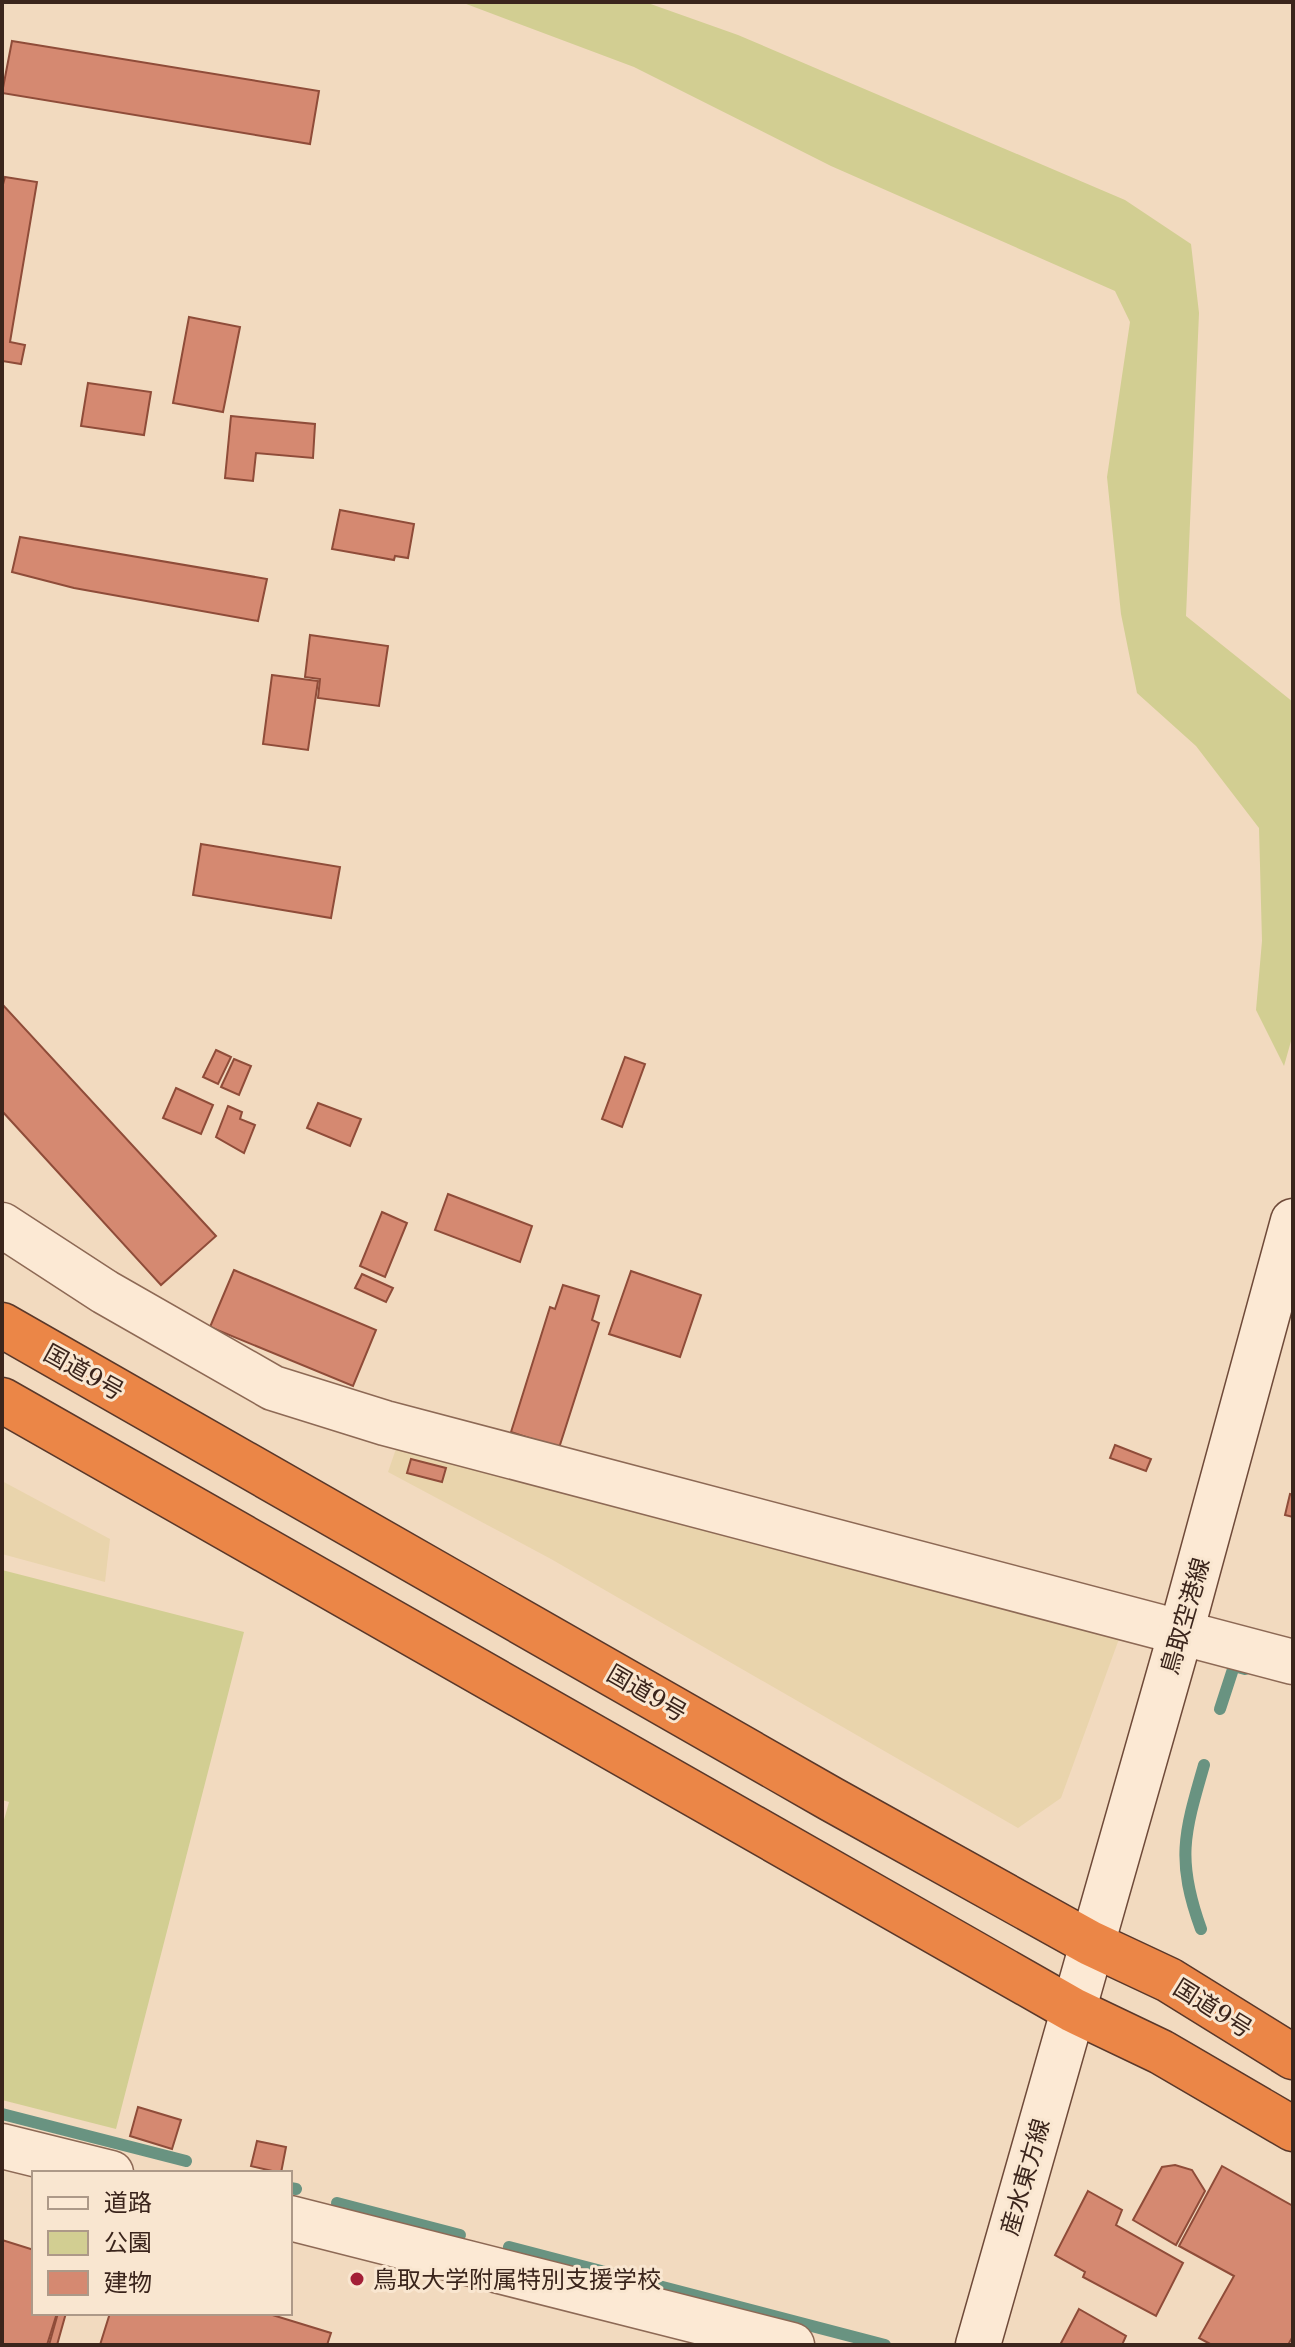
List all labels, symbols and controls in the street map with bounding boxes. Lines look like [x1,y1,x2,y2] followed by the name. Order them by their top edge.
[39,1338,129,1406] street label: 国道9号
[1155,1554,1215,1678] street label: 鳥取空港線
[602,1659,692,1727] street label: 国道9号
[1168,1973,1258,2043] street label: 国道9号
[995,2115,1055,2239] street label: 産水東方線
[32,2171,292,2315] legend
[104,2188,152,2217] text: 道路
[104,2228,152,2257] text: 公園
[373,2265,661,2294] place label: 鳥取大学附属特別支援学校
[104,2268,152,2297] text: 建物
[348,2270,366,2288] marker: 鳥取大学附属特別支援学校

